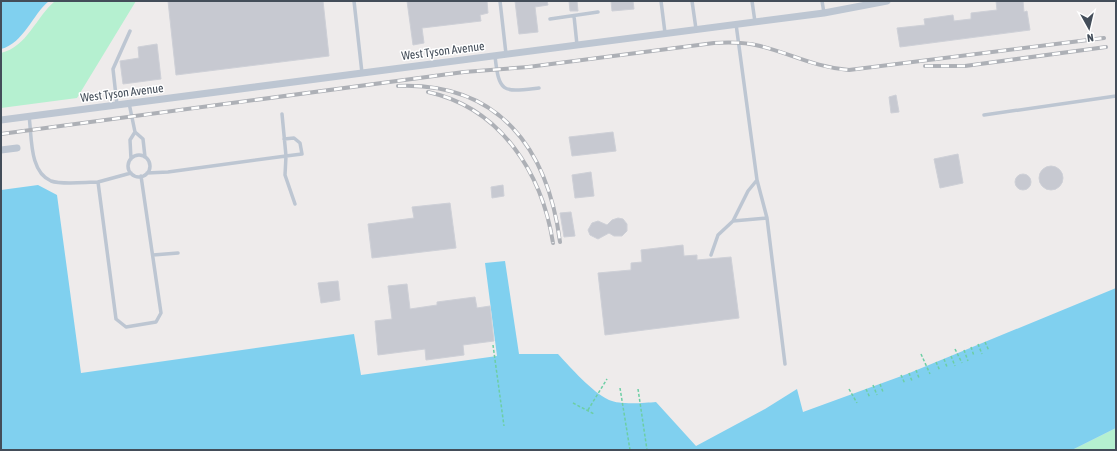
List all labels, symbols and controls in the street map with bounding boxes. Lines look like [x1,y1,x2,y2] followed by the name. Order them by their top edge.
[1069,8,1109,48] north arrow
[1086,32,1094,44] text: N
[401,39,485,63] street label: West Tyson Avenue
[80,81,164,105] street label: West Tyson Avenue

